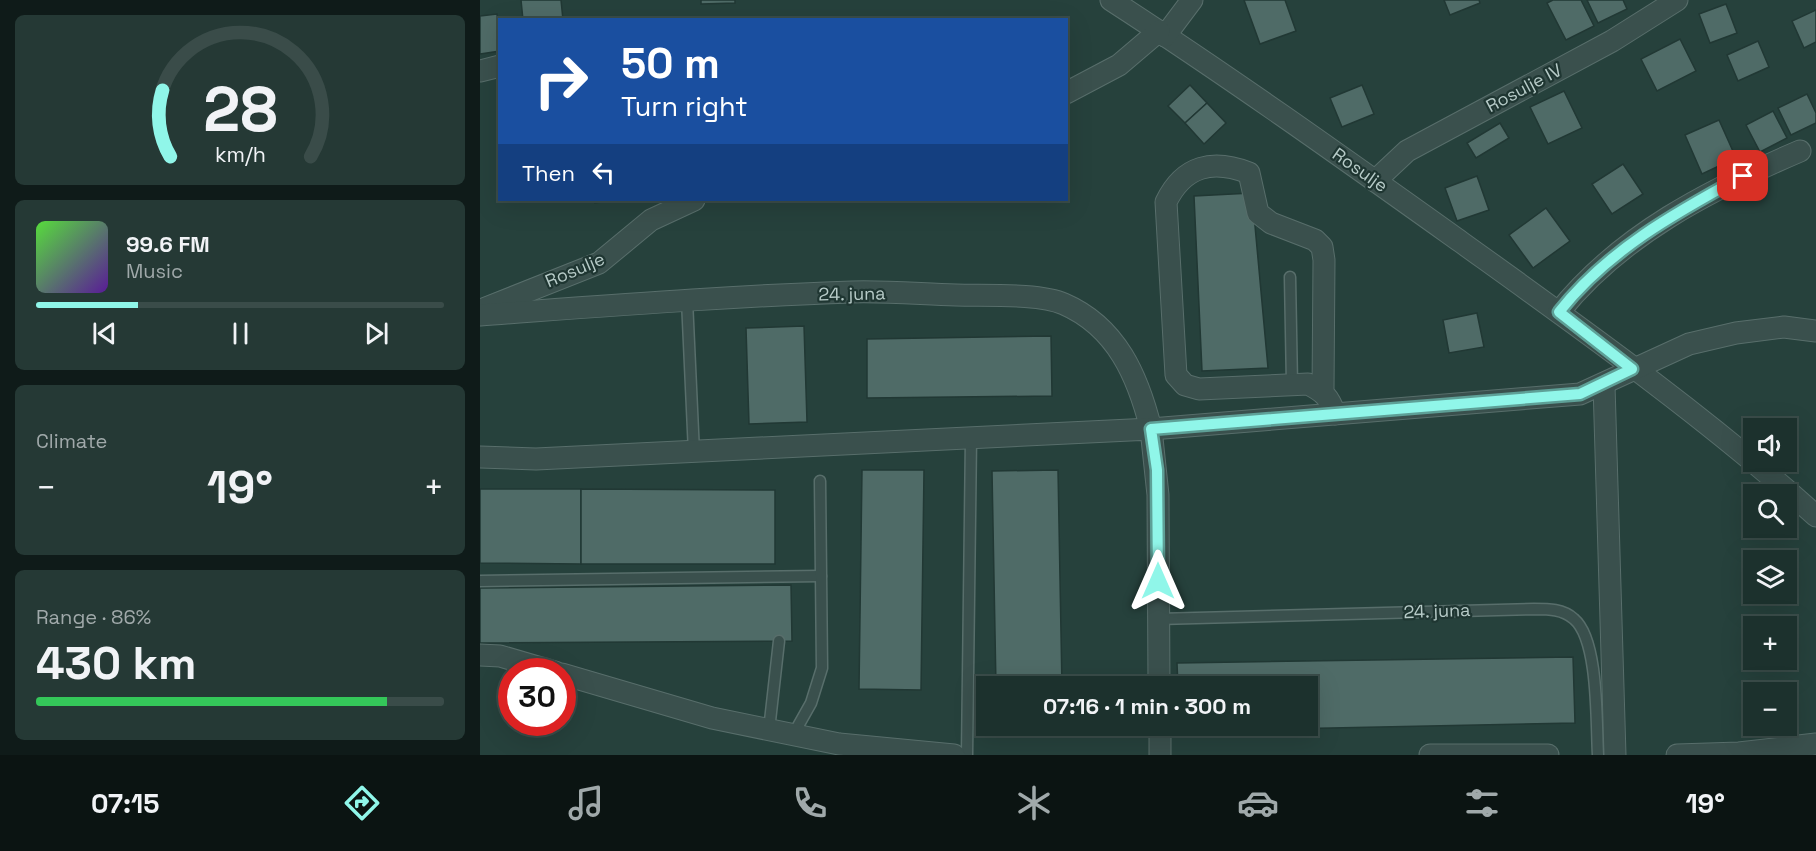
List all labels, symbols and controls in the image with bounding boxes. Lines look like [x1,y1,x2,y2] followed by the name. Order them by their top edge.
[621,37,720,90] text: 50 m
[522,42,600,120] icon: right
[1482,58,1566,117] street label: Rosulje IV
[203,70,277,149] text: 28
[621,89,748,124] text: Turn right
[214,141,266,168] text: km/h
[1328,142,1392,197] street label: Rosulje
[1717,150,1768,201] pin
[587,156,620,189] icon: left
[522,159,575,187] text: Then
[1726,159,1759,192] icon: arrive
[126,230,210,258] text: 99.6 FM
[542,247,608,292] street label: Rosulje
[126,258,183,284] text: Music
[818,281,886,306] street label: 24. juna
[88,317,121,350] icon: previous
[224,317,257,350] icon: pause
[360,317,393,350] icon: next
[1743,418,1797,736] map controls
[1743,418,1797,472] button: sound
[36,428,107,454] text: Climate
[207,459,273,516] text: 19°
[36,467,56,509] text: −
[424,467,444,509] text: +
[1743,484,1797,538] button: search
[1126,549,1190,613] position arrow
[1743,550,1797,604] button: layers
[1403,598,1471,623] street label: 24. juna
[36,604,151,630] text: Range · 86%
[1743,616,1797,670] button: +
[36,635,196,692] text: 430 km
[498,658,576,736] speed limit sign: 30
[1743,682,1797,736] button: −
[1043,692,1251,720] text: 07:16 · 1 min · 300 m
[341,782,383,824] icon: directions
[565,782,607,824] icon: music
[789,782,831,824] icon: phone
[1013,782,1055,824] icon: climate
[1237,782,1279,824] icon: car
[1461,782,1503,824] icon: filters
[91,786,159,821] text: 07:15
[1685,786,1725,821] text: 19°

